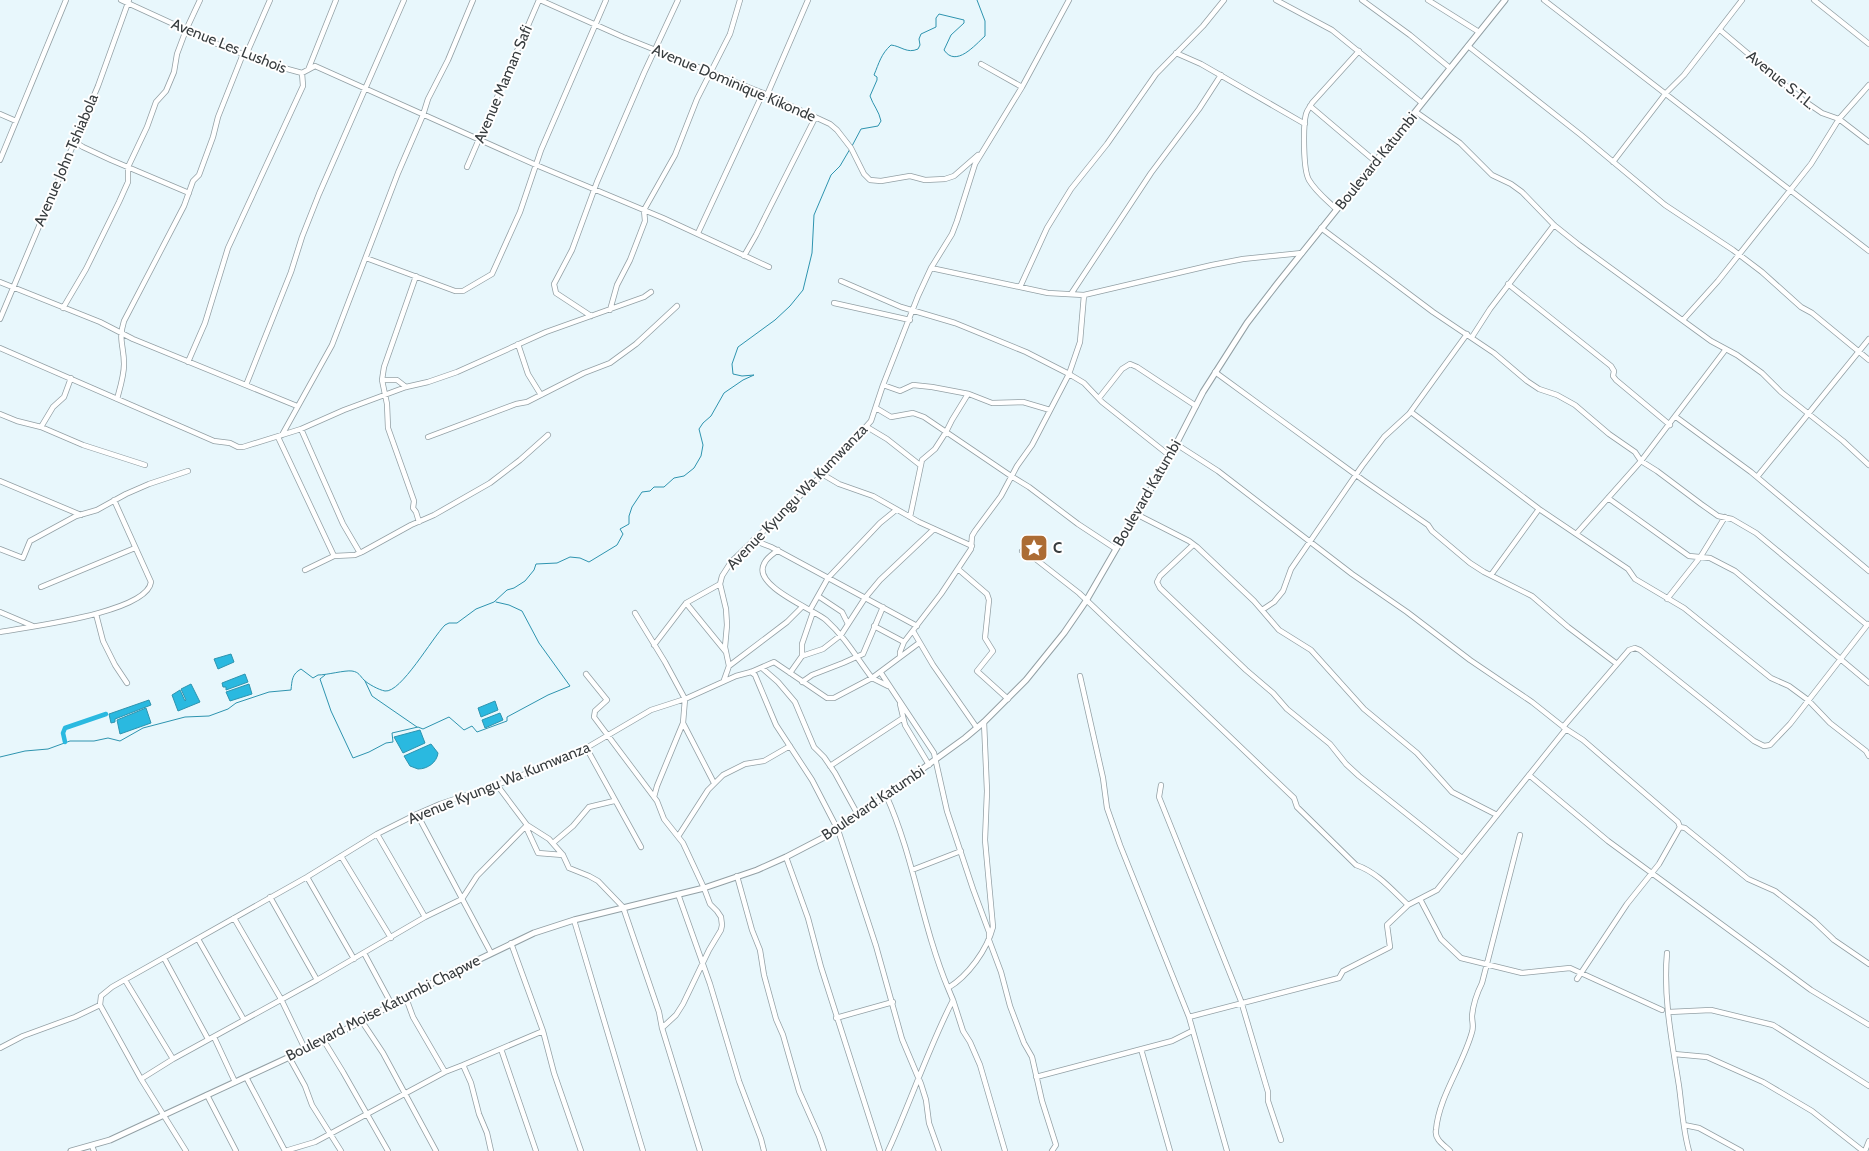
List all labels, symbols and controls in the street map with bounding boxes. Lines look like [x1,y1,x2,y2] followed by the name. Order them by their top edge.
[169,15,289,77] street label: Avenue Les Lushois
[470,22,536,146] street label: Avenue Maman Safi
[649,40,819,126] street label: Avenue Dominique Kikonde
[1743,47,1819,113] street label: Avenue S.T.L.
[30,90,102,229] street label: Avenue John Tshiabola
[1331,109,1421,213] street label: Boulevard Katumbi
[723,420,872,573] street label: Avenue Kyungu Wa Kumwanza
[1109,437,1185,549] street label: Boulevard Katumbi
[1019,533,1049,563] place icon: C
[1053,539,1062,557] place label: C
[405,738,593,828] street label: Avenue Kyungu Wa Kumwanza
[818,762,928,844] street label: Boulevard Katumbi
[283,951,483,1065] street label: Boulevard Moise Katumbi Chapwe

